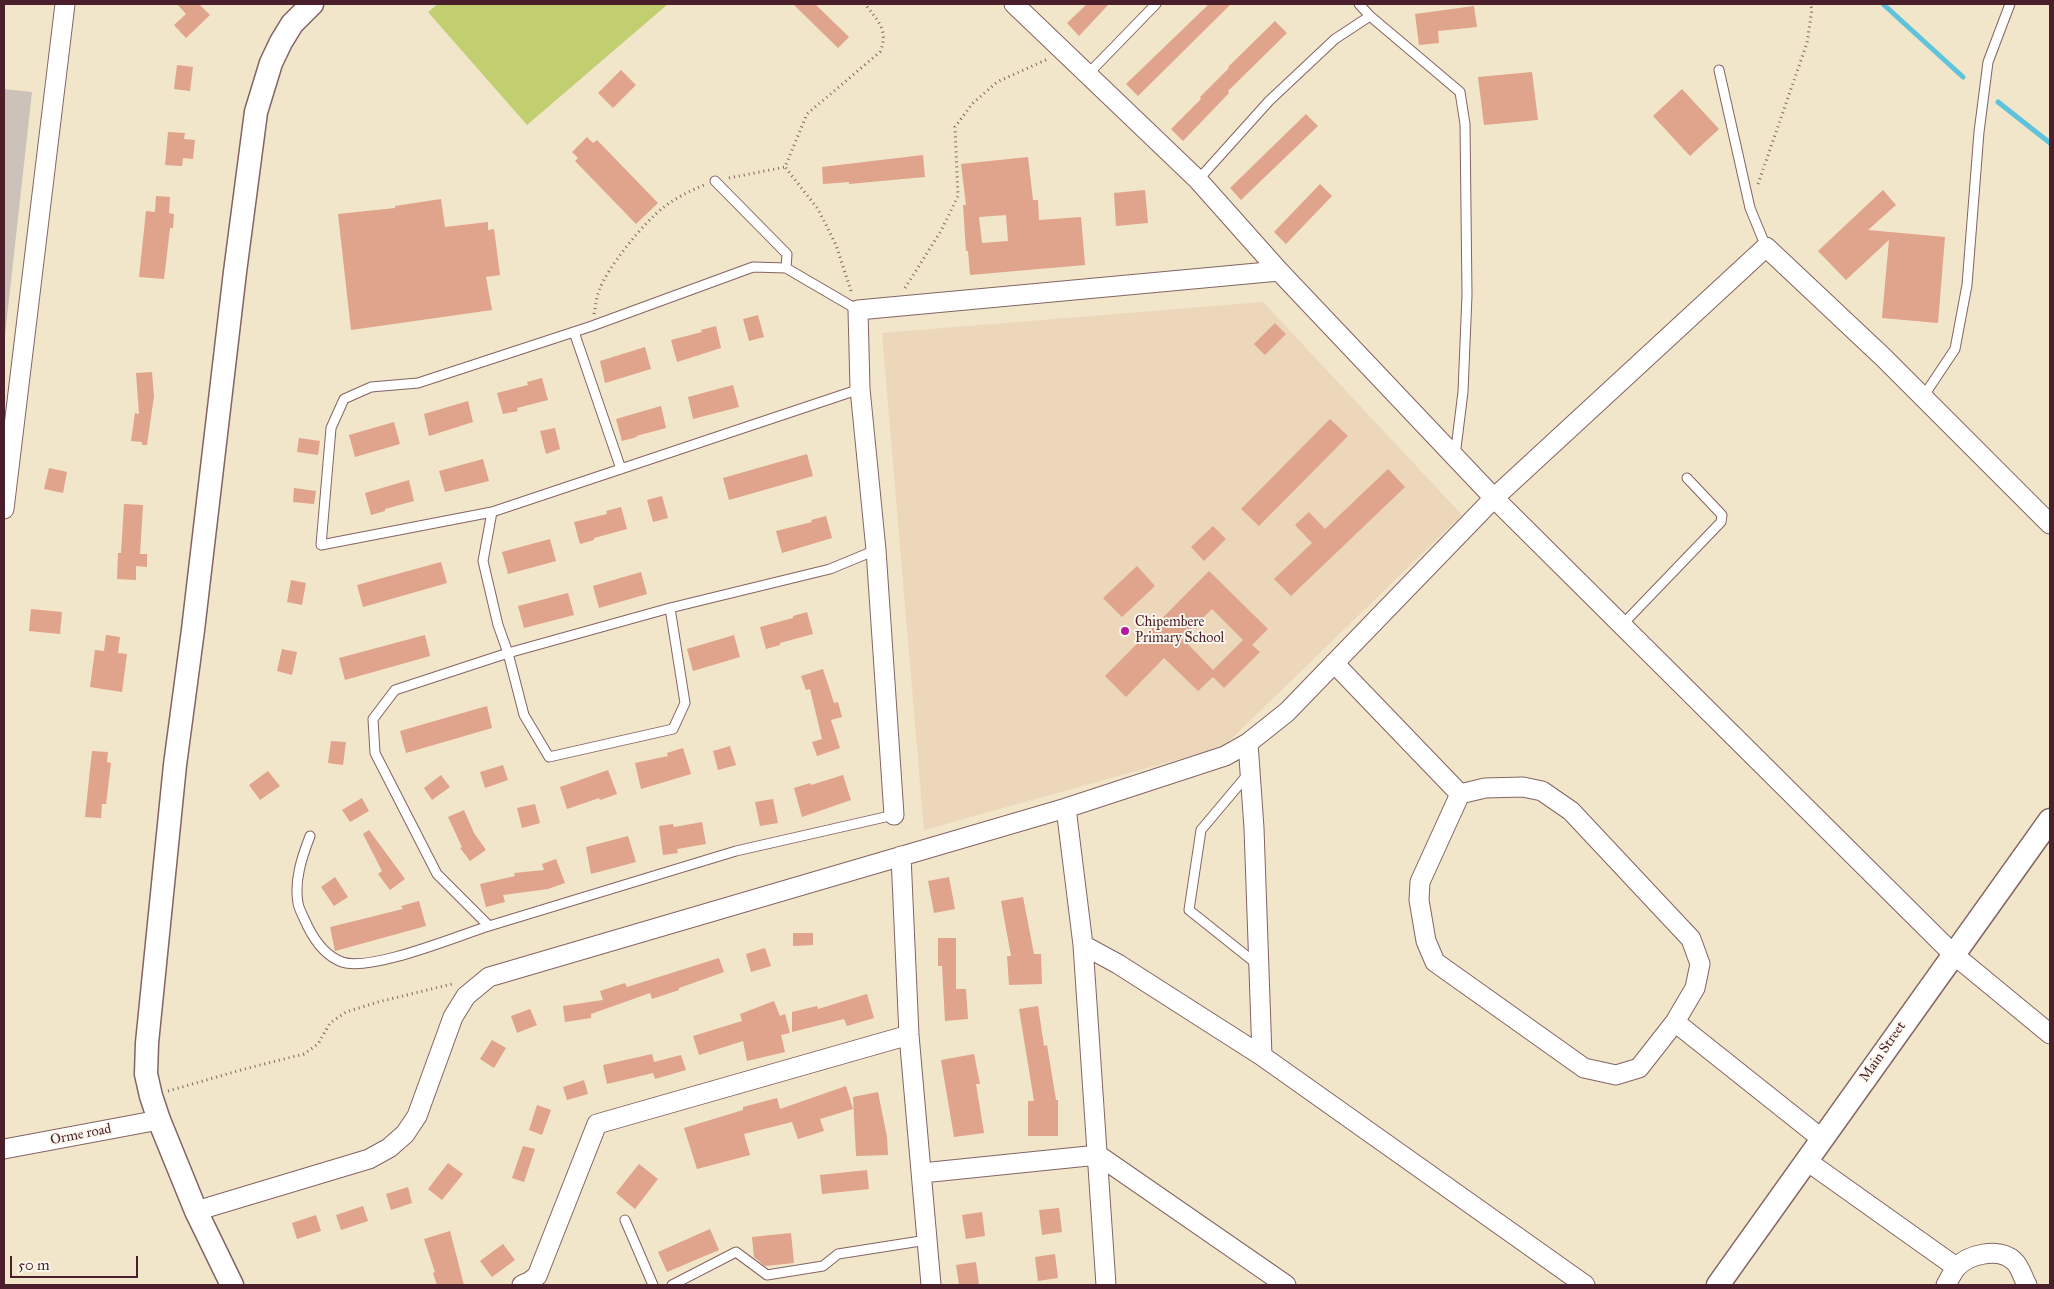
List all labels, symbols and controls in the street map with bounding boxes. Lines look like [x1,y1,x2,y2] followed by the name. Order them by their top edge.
[1135,615,1224,648] place label: Chipembere Primary School
[1119,625,1131,637] marker: Chipembere Primary School
[1856,1019,1910,1085] street label: Main Street
[49,1121,113,1149] street label: Orme road
[12,1246,140,1278] scale bar
[18,1256,50,1274] text: 50 m

